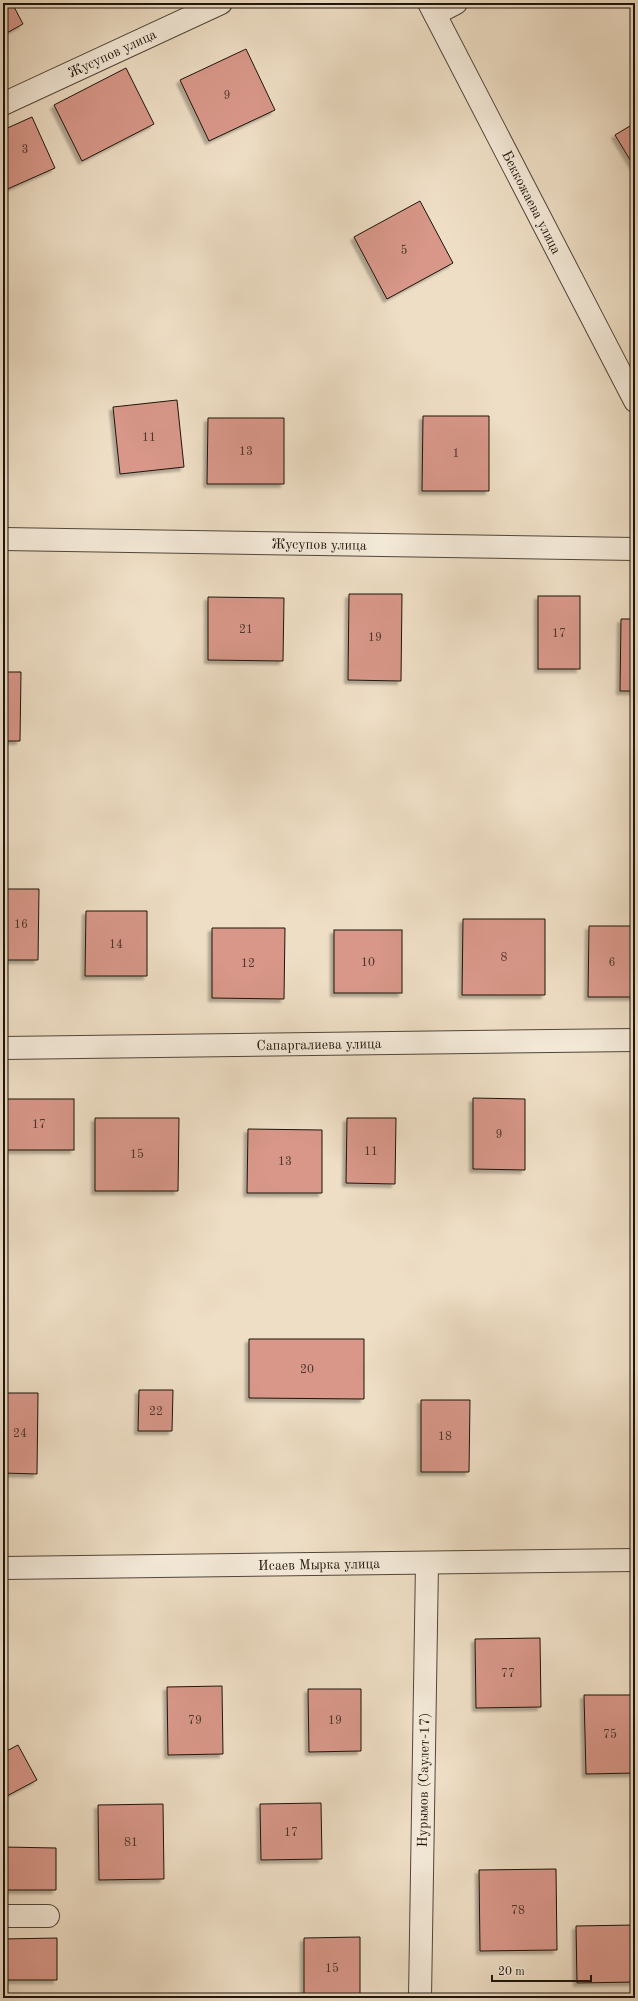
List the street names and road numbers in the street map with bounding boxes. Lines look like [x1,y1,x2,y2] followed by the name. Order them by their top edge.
[66,27,159,80] street label: Жусупов улица
[499,148,563,257] street label: Беккожаева улица
[271,537,367,553] street label: Жусупов улица
[256,1037,382,1053] street label: Сапаргалиева улица
[258,1557,380,1573] street label: Исаев Мырка улица
[416,1713,432,1847] street label: Нурымов (Саулет-17)

